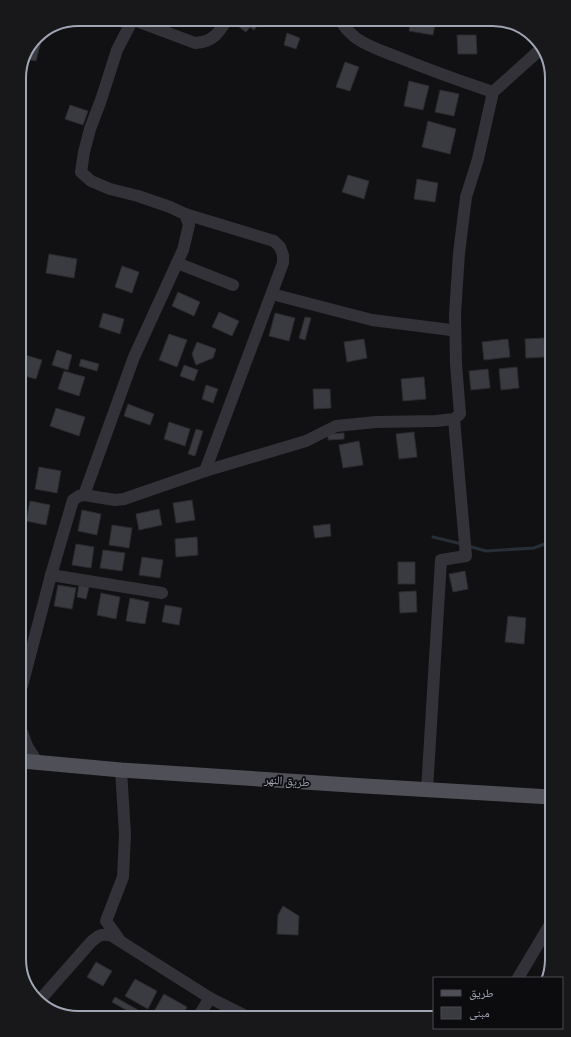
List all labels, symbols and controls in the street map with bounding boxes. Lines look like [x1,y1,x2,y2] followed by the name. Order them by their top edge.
[263,772,310,792] street label: طريق النهر
[433,977,563,1029] legend
[469,986,494,1002] text: طريق
[469,1006,490,1022] text: مبنى

